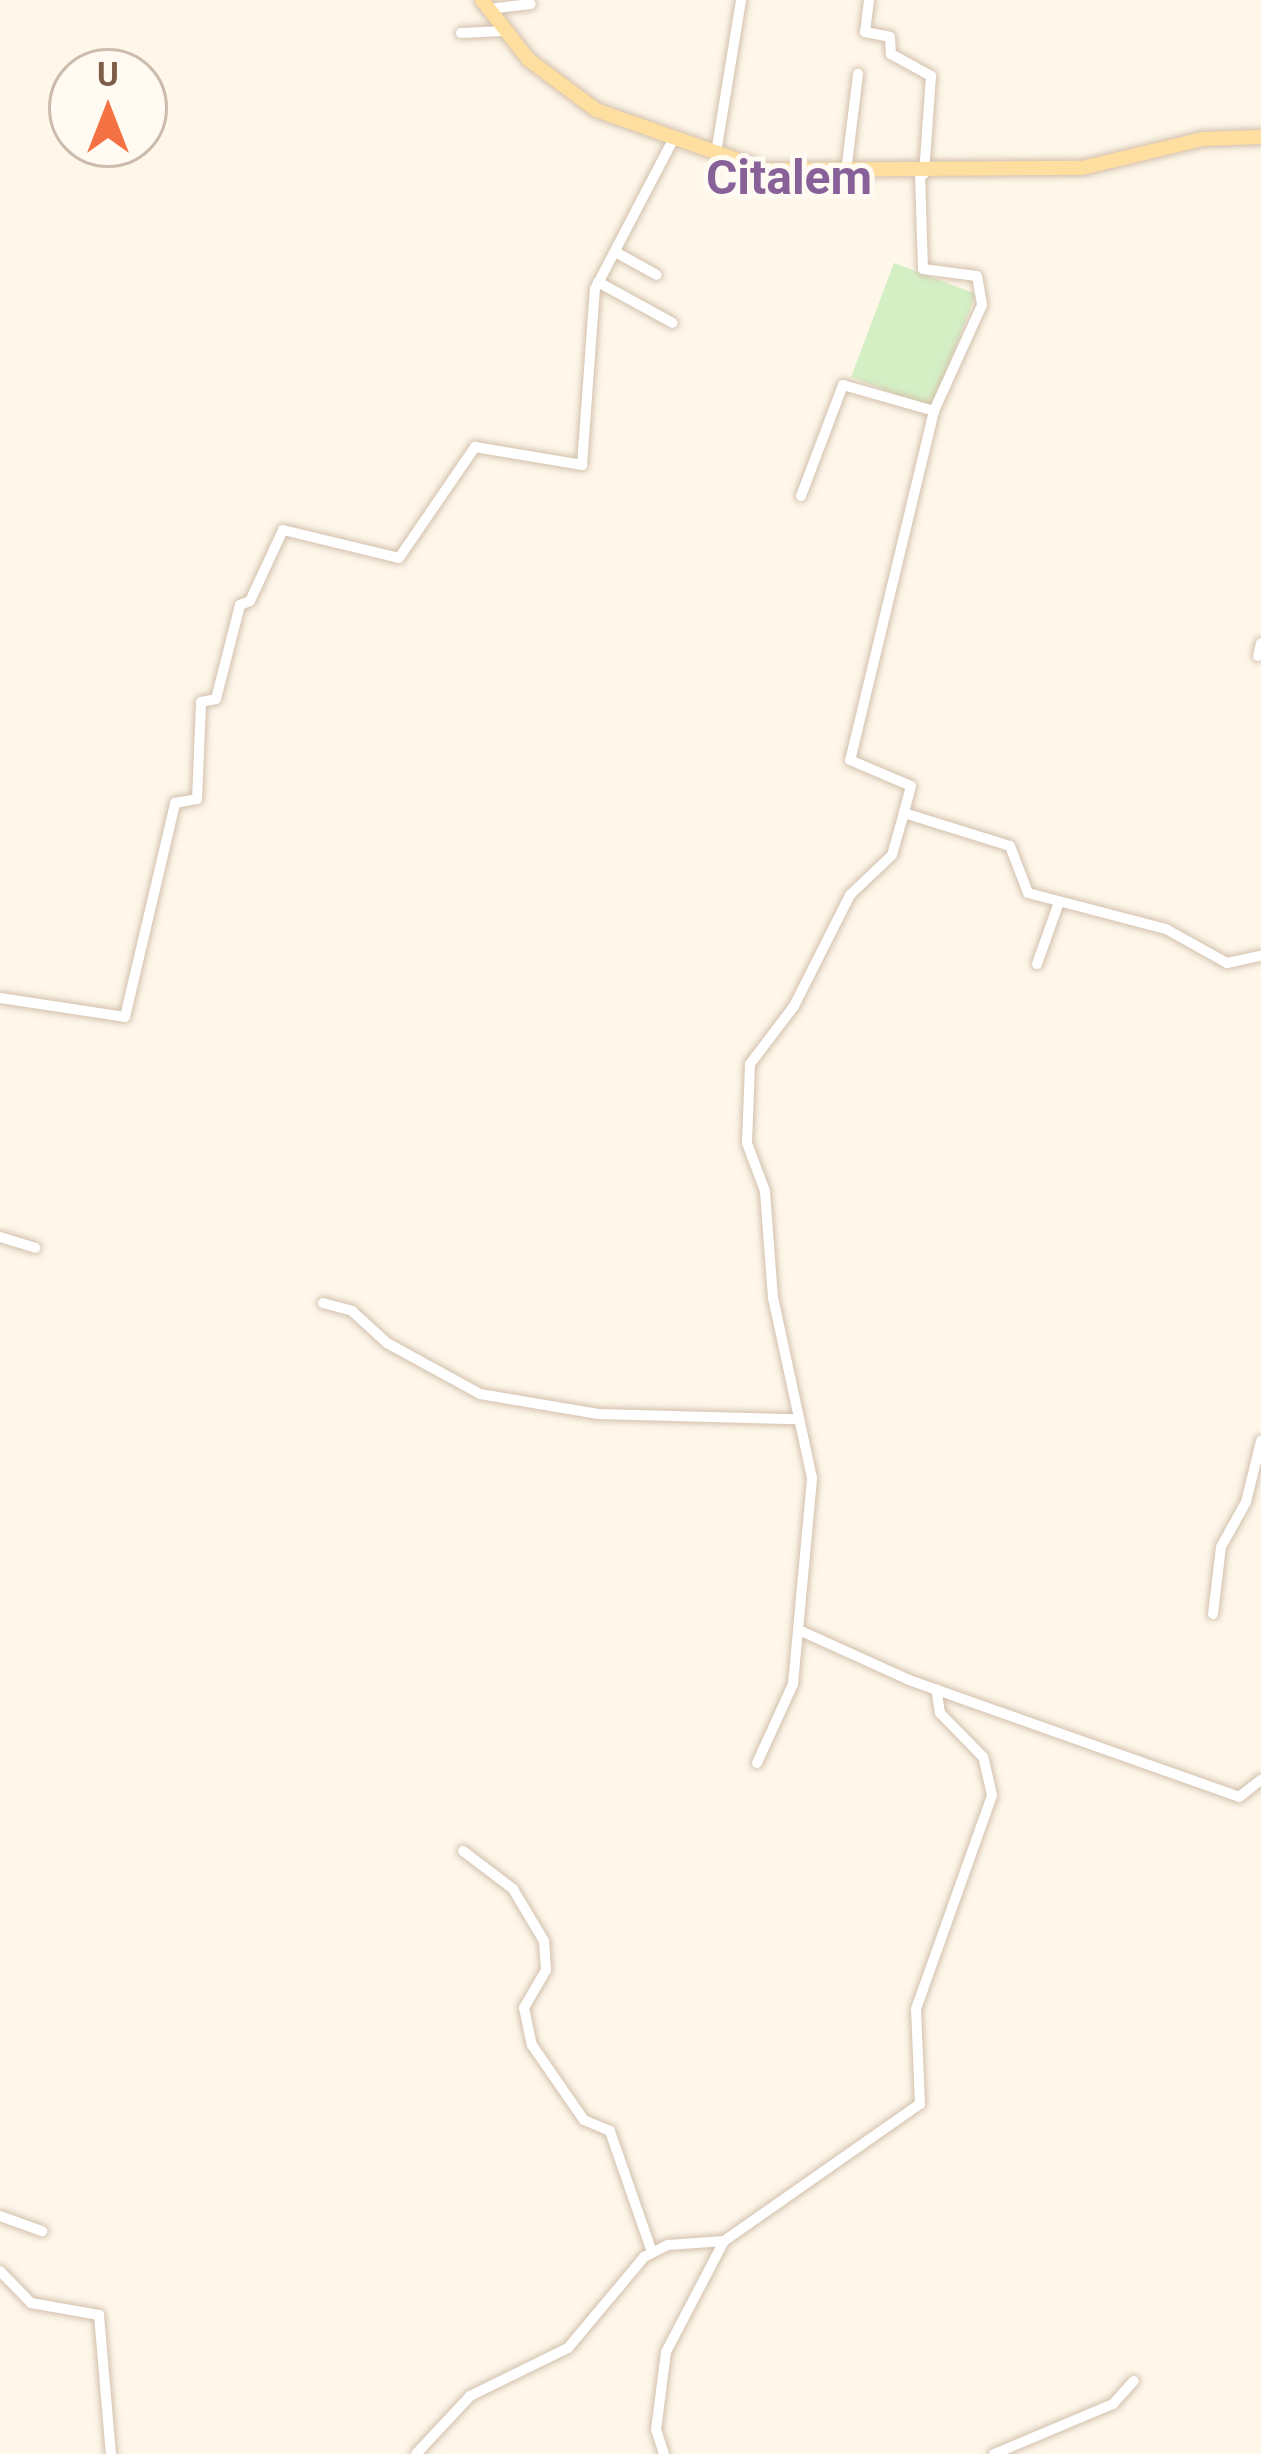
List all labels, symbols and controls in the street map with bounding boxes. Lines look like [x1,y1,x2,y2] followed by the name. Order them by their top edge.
[48,48,168,168] north arrow
[97,55,119,94] text: U
[706,149,872,207] district label: Citalem

